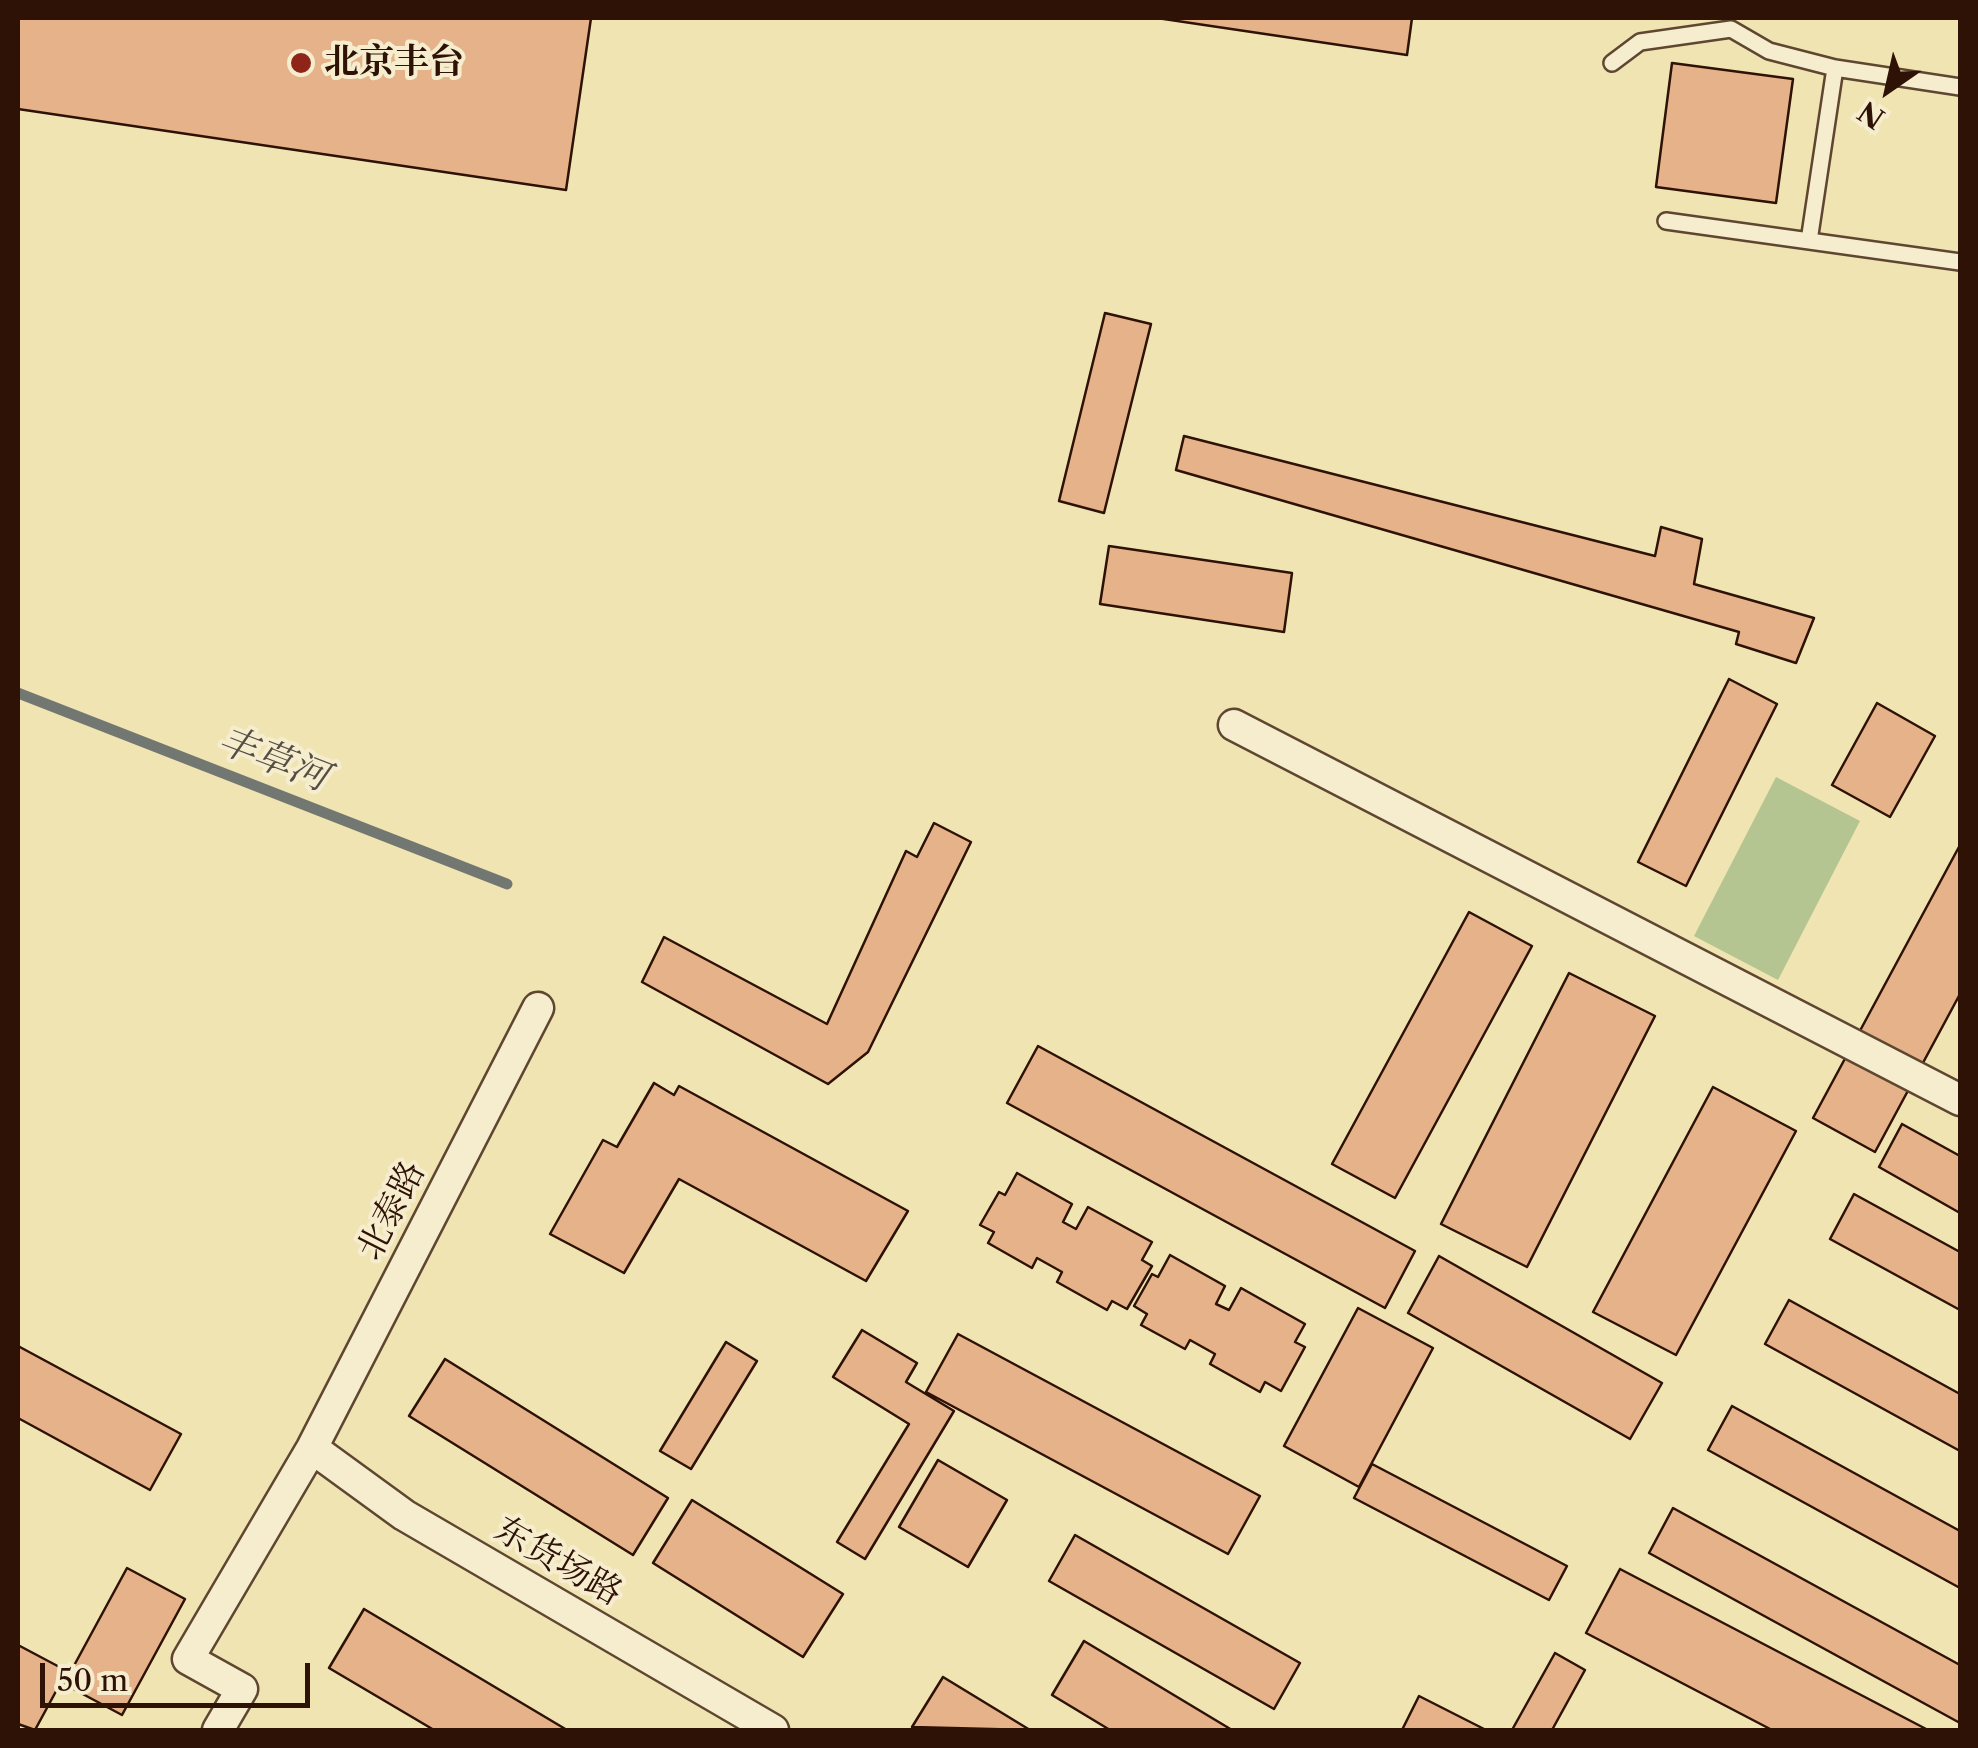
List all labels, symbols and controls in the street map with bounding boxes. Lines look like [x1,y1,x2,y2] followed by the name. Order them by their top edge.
[1838,40,1938,140] north arrow
[324,42,464,84] place label: 北京丰台
[288,50,314,76] marker: 北京丰台
[1852,94,1891,136] text: N
[212,718,334,802] water label: 丰草河
[349,1155,435,1267] street label: 北泰路
[487,1509,629,1615] street label: 东货场路
[45,1643,315,1705] scale bar
[57,1662,128,1699] text: 50 m

